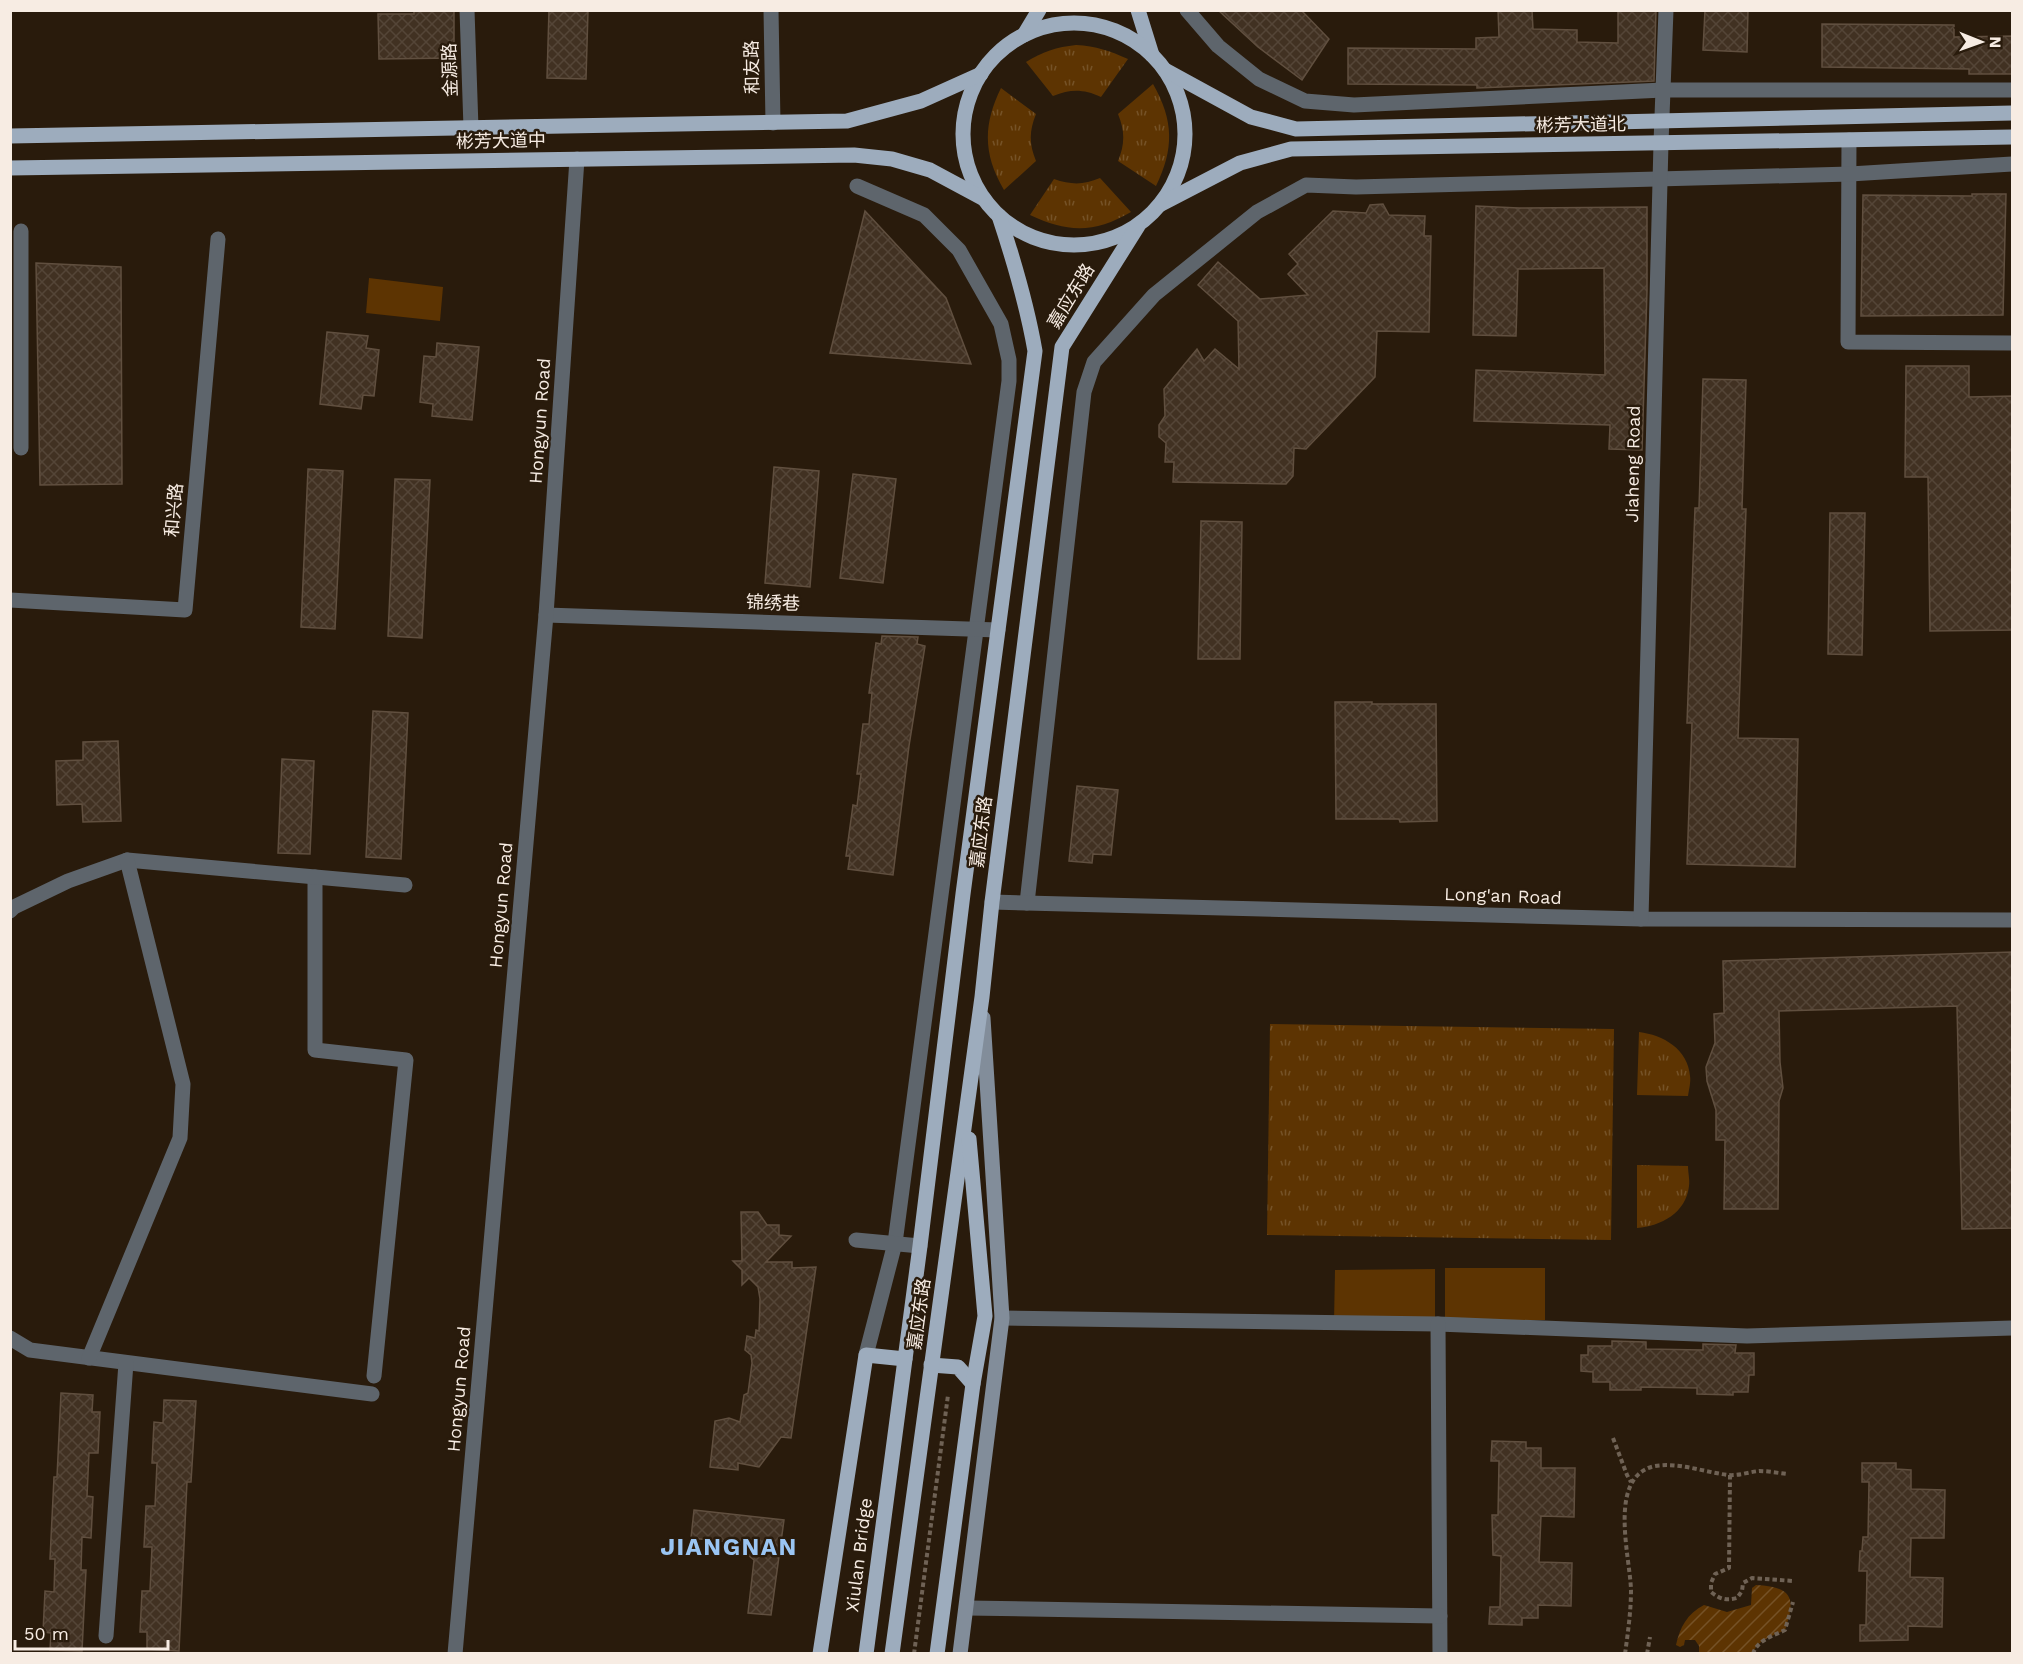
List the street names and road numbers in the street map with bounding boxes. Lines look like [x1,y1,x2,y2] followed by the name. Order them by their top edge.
[741,40,762,94] street label: 和友路
[438,43,461,97] street label: 金源路
[1536,113,1626,136] street label: 彬芳大道北
[456,129,546,152] street label: 彬芳大道中
[1043,259,1098,332] street label: 嘉应东路
[525,357,554,485] street label: Hongyun Road
[1621,405,1644,523] street label: Jiaheng Road
[161,482,186,538] street label: 和兴路
[746,591,800,614] street label: 锦绣巷
[966,795,995,869] street label: 嘉应东路
[485,841,516,969] street label: Hongyun Road
[1444,883,1562,908] street label: Long'an Road
[903,1277,934,1351] street label: 嘉应东路
[443,1325,474,1453] street label: Hongyun Road
[841,1497,876,1613] street label: Xiulan Bridge

